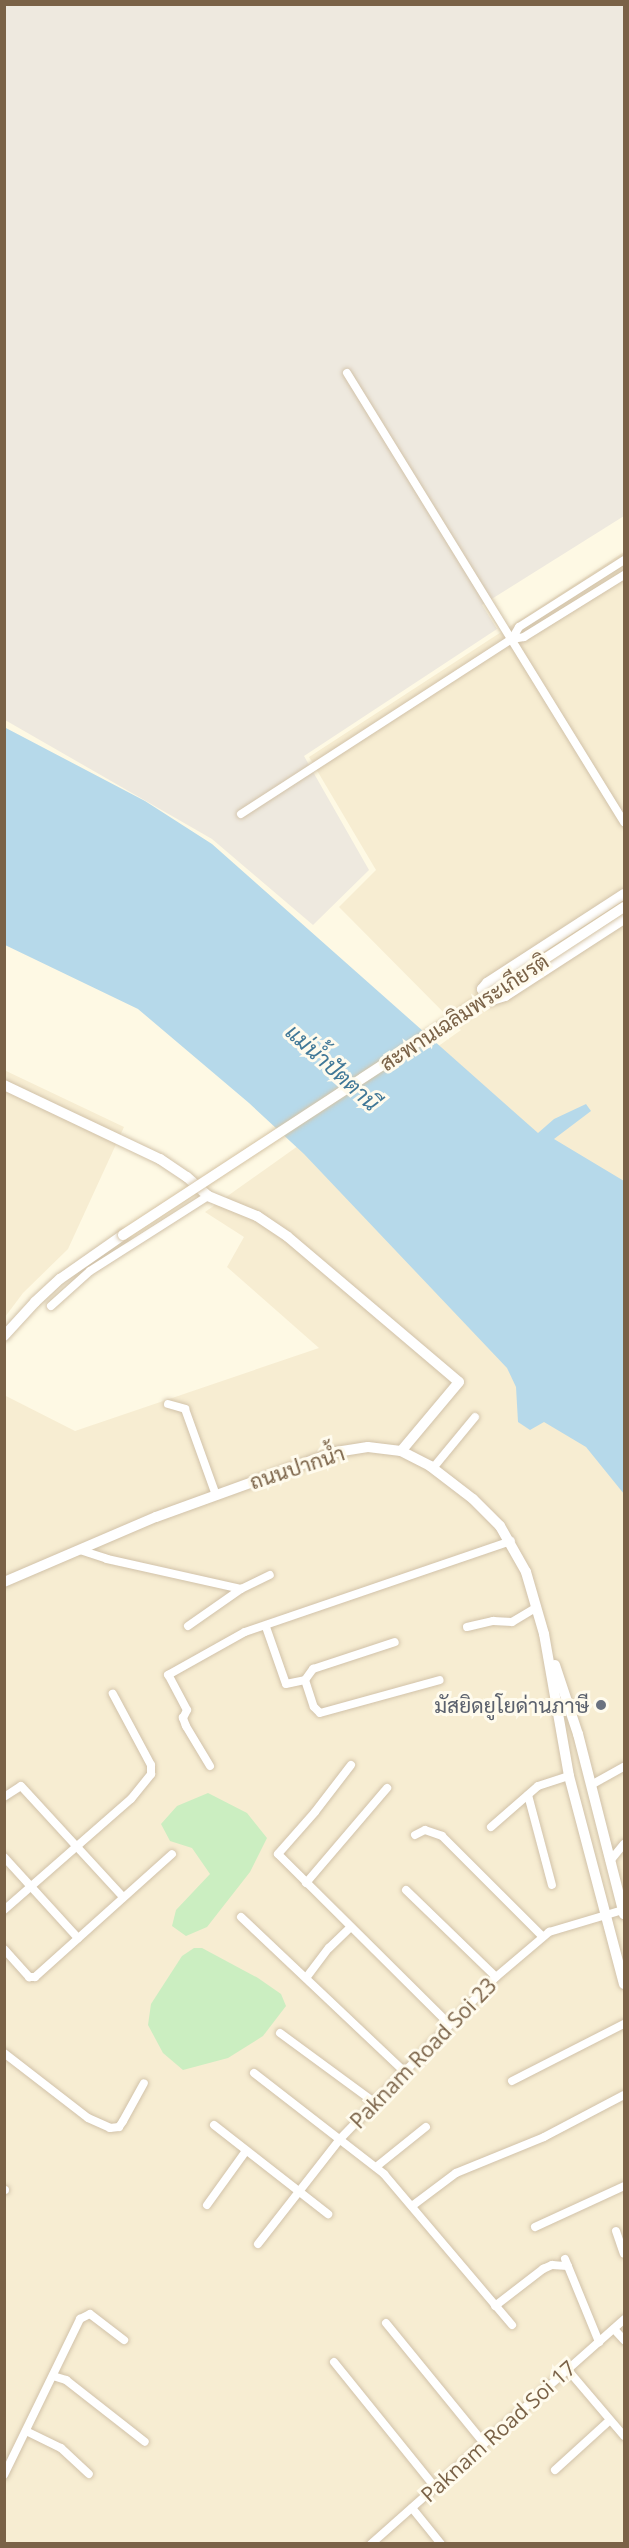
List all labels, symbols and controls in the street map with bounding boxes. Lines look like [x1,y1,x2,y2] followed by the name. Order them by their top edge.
[375,948,553,1076] street label: สะพานเฉลิมพระเกียรติ
[281,1018,385,1116] water label: แม่น้ำปัตตานี
[246,1440,348,1494] street label: ถนนปากน้ำ
[434,1692,589,1718] place label: มัสยิดยูโยด่านภาษี
[594,1698,608,1712] marker: มัสยิดยูโยด่านภาษี
[345,1973,501,2133] street label: Paknam Road Soi 23
[416,2355,580,2507] street label: Paknam Road Soi 17

